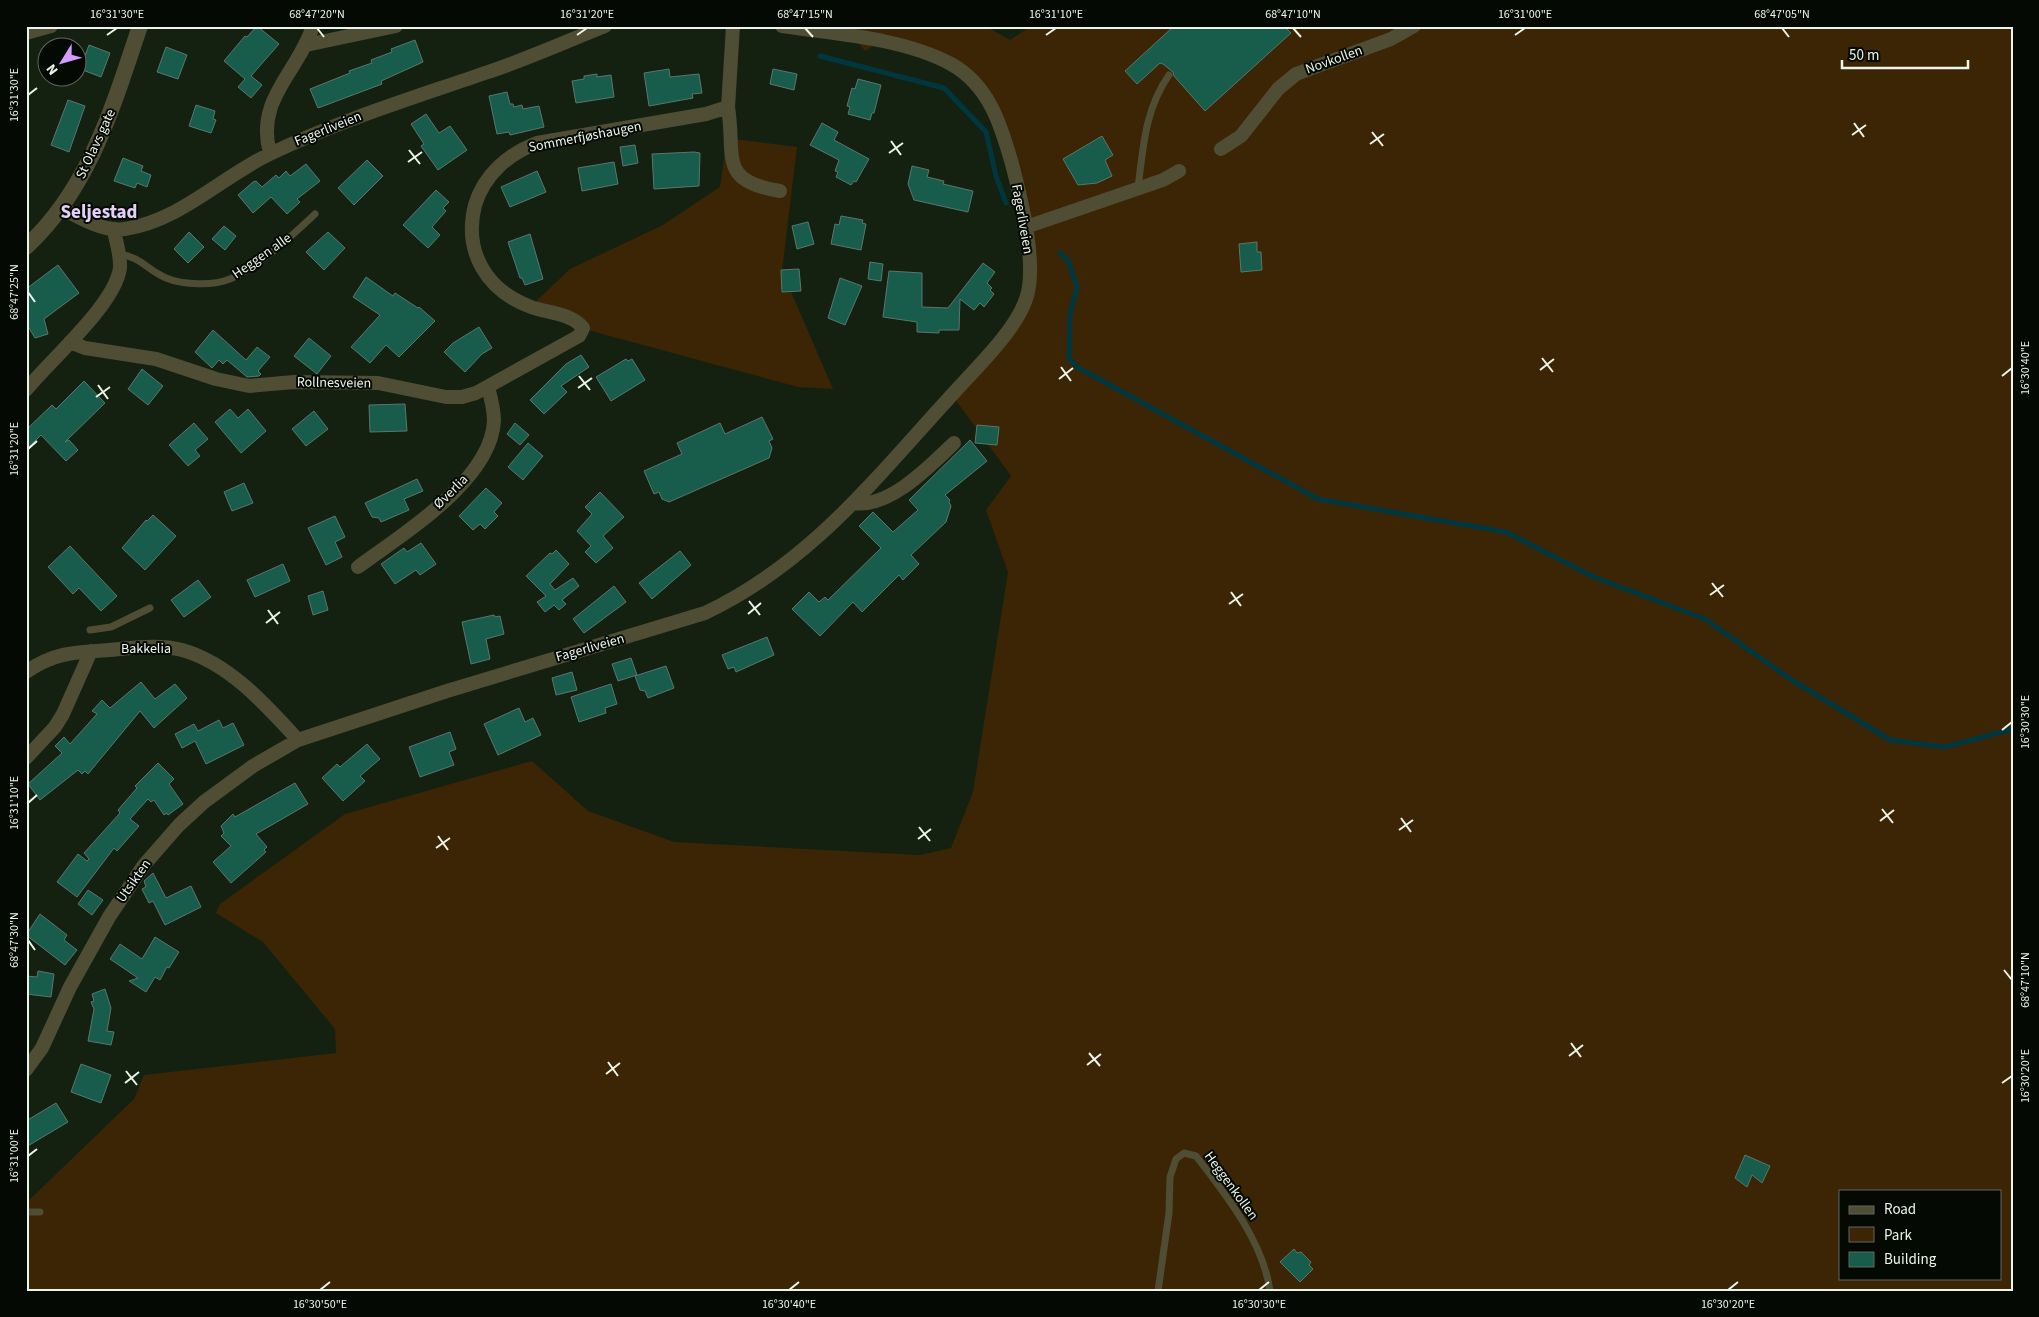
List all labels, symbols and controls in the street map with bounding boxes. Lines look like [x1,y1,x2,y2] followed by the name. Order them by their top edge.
[90,6,144,23] text: 16°31'30"E
[289,6,345,23] text: 68°47'20"N
[560,6,614,23] text: 16°31'20"E
[777,6,833,23] text: 68°47'15"N
[1029,6,1083,23] text: 16°31'10"E
[1265,6,1321,23] text: 68°47'10"N
[1498,6,1552,23] text: 16°31'00"E
[1754,6,1810,23] text: 68°47'05"N
[38,38,88,88] north arrow
[1842,38,1968,70] scale bar
[1303,40,1365,80] street label: Novkollen
[1849,45,1879,66] text: 50 m
[42,59,63,79] text: N
[6,68,23,122] text: 16°31'30"E
[71,106,121,182] street label: St Olavs gate
[291,106,365,152] street label: Fagerliveien
[527,116,643,158] street label: Sommerfjøshaugen
[1006,182,1038,256] street label: Fagerliveien
[61,199,138,226] district label: Seljestad
[228,228,296,284] street label: Heggen alle
[6,264,23,320] text: 68°47'25"N
[2017,341,2034,395] text: 16°30'40"E
[297,372,371,394] street label: Rollnesveien
[6,422,23,476] text: 16°31'20"E
[429,470,473,514] street label: Øverlia
[553,629,627,667] street label: Fagerliveien
[121,639,171,659] street label: Bakkelia
[2017,695,2034,749] text: 16°30'30"E
[6,776,23,830] text: 16°31'10"E
[112,855,156,907] street label: Utsikten
[6,912,23,968] text: 68°47'30"N
[2017,952,2034,1008] text: 68°47'10"N
[2017,1049,2034,1103] text: 16°30'20"E
[6,1129,23,1183] text: 16°31'00"E
[1199,1148,1263,1224] street label: Heggenkollen
[1839,1190,2002,1280] legend
[1884,1199,1916,1220] text: Road
[1884,1225,1913,1246] text: Park
[1884,1249,1937,1270] text: Building
[293,1296,347,1313] text: 16°30'50"E
[762,1296,816,1313] text: 16°30'40"E
[1232,1296,1286,1313] text: 16°30'30"E
[1701,1296,1755,1313] text: 16°30'20"E

